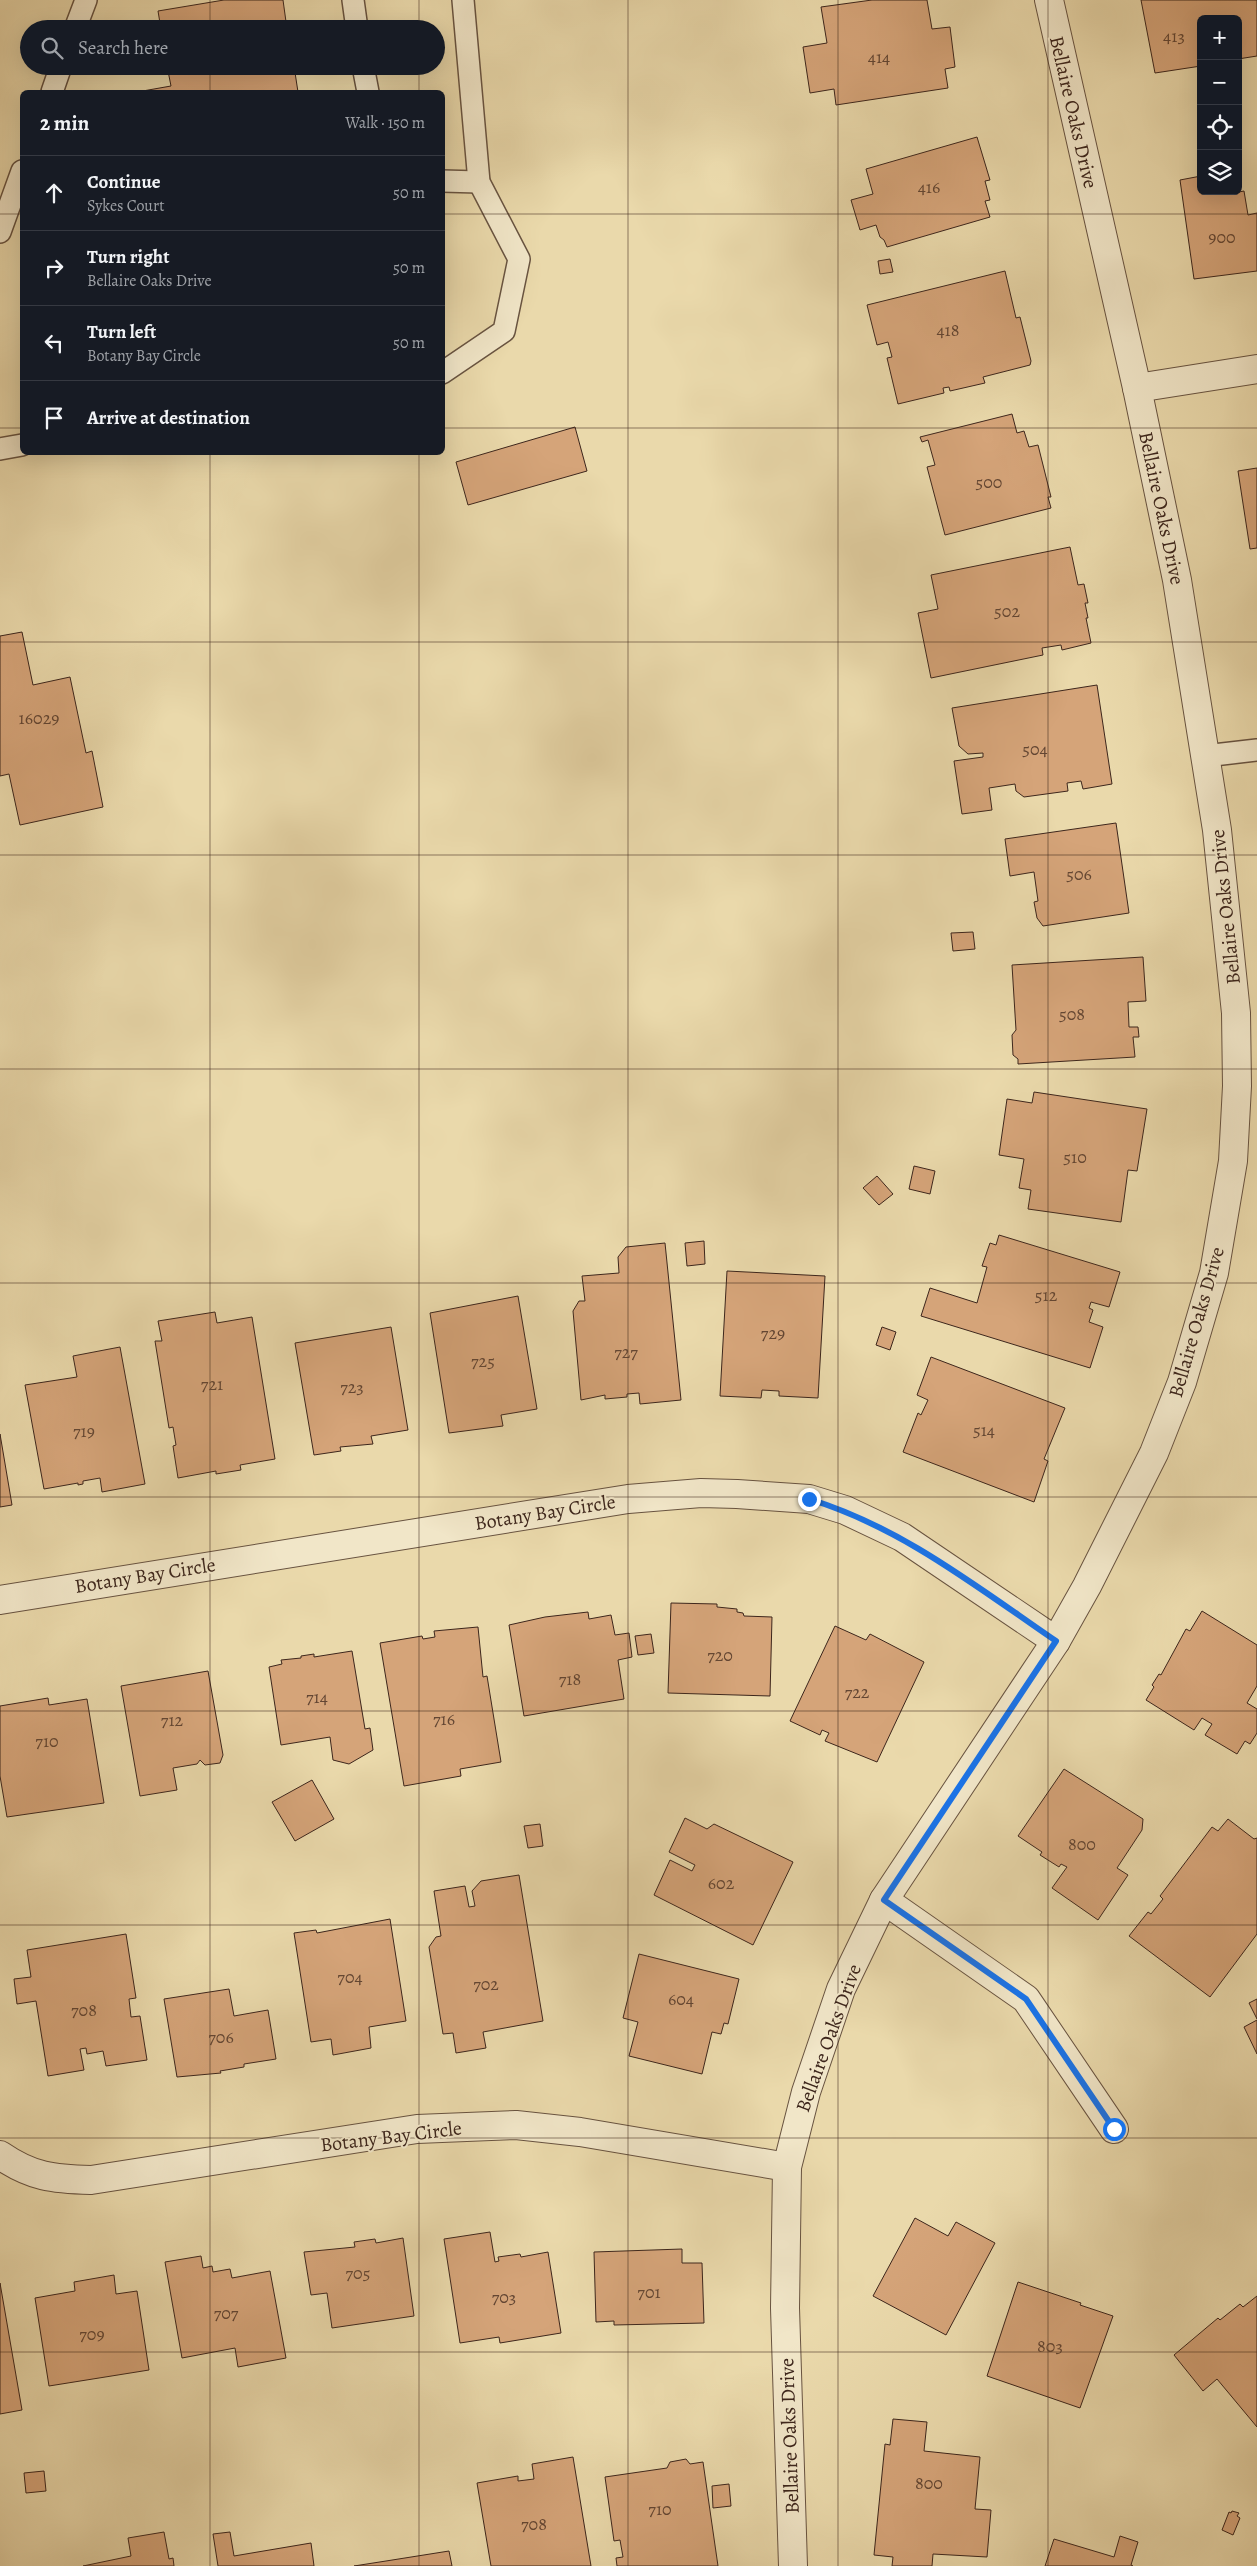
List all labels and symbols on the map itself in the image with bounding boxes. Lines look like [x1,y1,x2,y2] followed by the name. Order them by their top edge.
[1163,24,1185,48] house number: 413
[1043,33,1104,191] street label: Bellaire Oaks Drive
[868,45,890,69] house number: 414
[918,175,940,199] house number: 416
[1208,225,1236,249] house number: 900
[936,318,960,342] house number: 418
[1132,429,1191,587] street label: Bellaire Oaks Drive
[976,470,1002,494] house number: 500
[994,599,1020,623] house number: 502
[19,706,59,730] house number: 16029
[1022,737,1048,761] house number: 504
[1204,828,1247,986] street label: Bellaire Oaks Drive
[1066,862,1092,886] house number: 506
[1059,1002,1085,1026] house number: 508
[1063,1145,1087,1169] house number: 510
[1162,1244,1231,1401] street label: Bellaire Oaks Drive
[1035,1283,1058,1307] house number: 512
[761,1321,785,1345] house number: 729
[614,1340,638,1364] house number: 727
[471,1349,495,1373] house number: 725
[201,1372,223,1396] house number: 721
[340,1375,364,1399] house number: 723
[973,1418,995,1442] house number: 514
[73,1419,95,1443] house number: 719
[473,1488,618,1537] street label: Botany Bay Circle
[798,1488,821,1511] route end
[73,1551,218,1600] street label: Botany Bay Circle
[707,1643,733,1667] house number: 720
[559,1667,581,1691] house number: 718
[845,1680,870,1704] house number: 722
[306,1685,328,1709] house number: 714
[433,1707,455,1731] house number: 716
[161,1708,184,1732] house number: 712
[35,1729,59,1753] house number: 710
[1068,1832,1096,1856] house number: 800
[708,1871,735,1895] house number: 602
[789,1960,868,2116] street label: Bellaire Oaks Drive
[337,1965,363,1989] house number: 704
[473,1972,499,1996] house number: 702
[668,1987,694,2011] house number: 604
[71,1998,97,2022] house number: 708
[208,2025,234,2049] house number: 706
[319,2114,463,2159] street label: Botany Bay Circle
[1103,2118,1126,2141] route start
[346,2261,370,2285] house number: 705
[637,2280,661,2304] house number: 701
[492,2285,516,2309] house number: 703
[214,2301,239,2325] house number: 707
[79,2322,105,2346] house number: 709
[1037,2334,1063,2358] house number: 803
[773,2358,806,2514] street label: Bellaire Oaks Drive
[915,2471,943,2495] house number: 800
[648,2497,672,2521] house number: 710
[521,2512,547,2536] house number: 708

